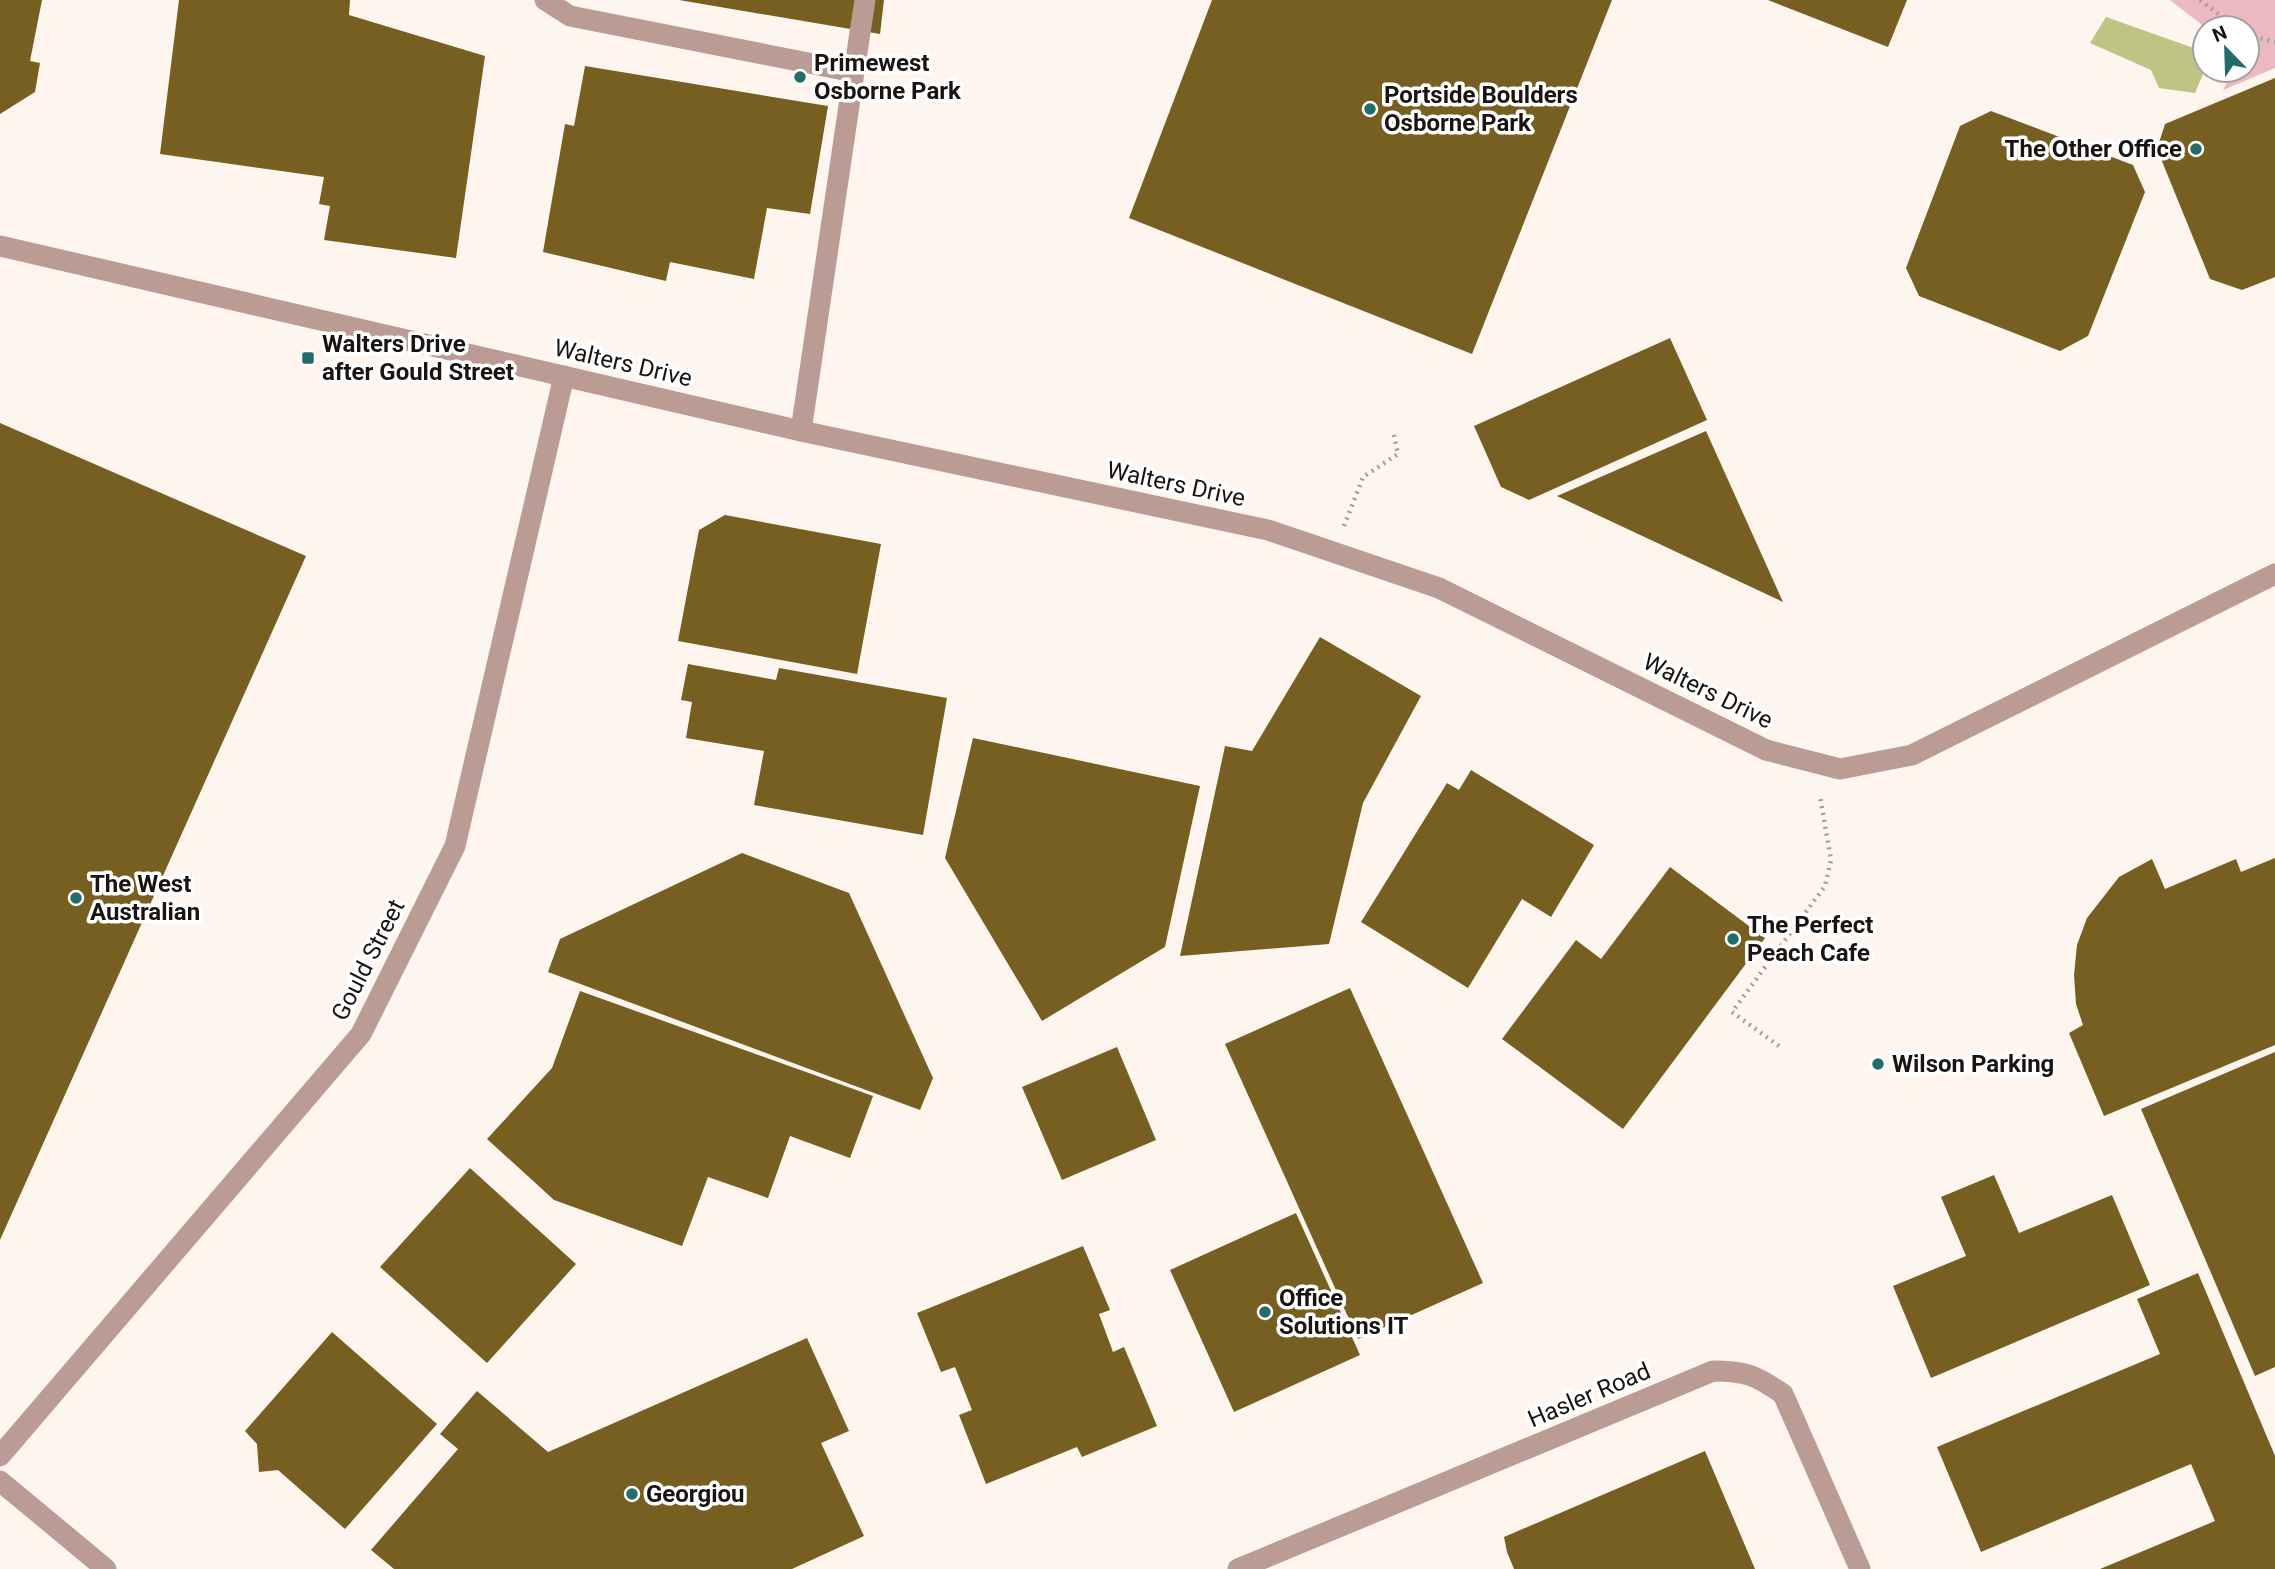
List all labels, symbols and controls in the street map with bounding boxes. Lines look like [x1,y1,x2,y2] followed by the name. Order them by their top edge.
[2191,14,2261,84] north arrow
[2209,21,2230,47] text: N
[814,49,962,105] place label: Primewest Osborne Park
[792,69,808,85] marker: Primewest Osborne Park
[1384,81,1578,137] place label: Portside Boulders Osborne Park
[1362,101,1378,117] marker: Portside Boulders Osborne Park
[2005,135,2182,163] place label: The Other Office
[2188,141,2204,157] marker: The Other Office
[322,330,514,386] place label: Walters Drive after Gould Street
[551,334,695,392] street label: Walters Drive
[300,350,316,366] marker: Walters Drive after Gould Street
[1104,456,1248,512] street label: Walters Drive
[1639,648,1777,734] street label: Walters Drive
[90,870,200,926] place label: The West Australian
[68,890,84,906] marker: The West Australian
[326,895,410,1025] street label: Gould Street
[1747,911,1873,967] place label: The Perfect Peach Cafe
[1725,931,1741,947] marker: The Perfect Peach Cafe
[1892,1050,2054,1078] place label: Wilson Parking
[1870,1056,1886,1072] marker: Wilson Parking
[1279,1284,1409,1340] place label: Office Solutions IT
[1257,1304,1273,1320] marker: Office Solutions IT
[1524,1357,1654,1433] street label: Hasler Road
[646,1480,744,1508] place label: Georgiou
[624,1486,640,1502] marker: Georgiou

